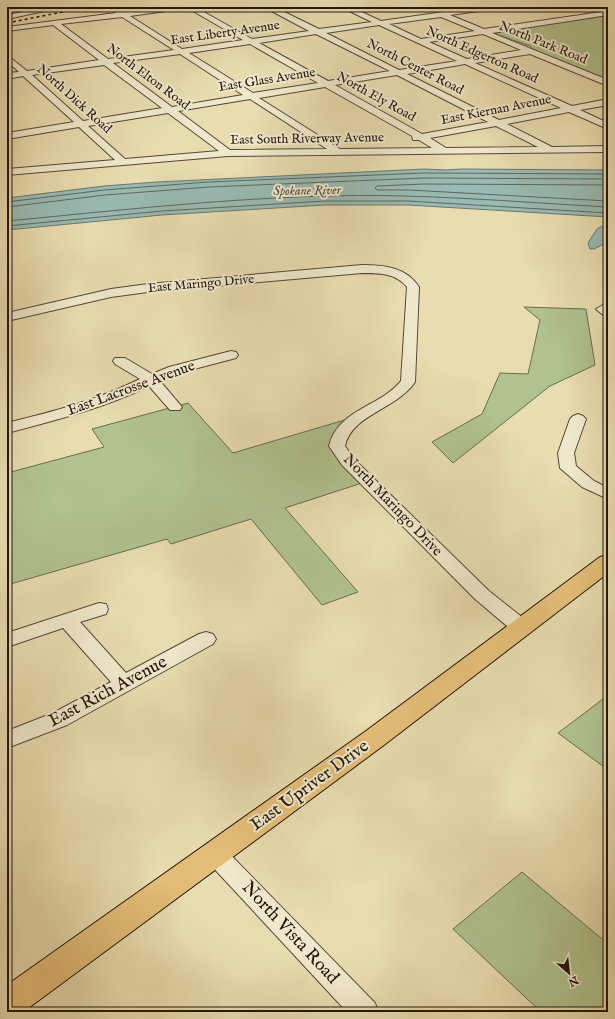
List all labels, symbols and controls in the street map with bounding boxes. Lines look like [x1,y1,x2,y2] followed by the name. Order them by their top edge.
[169,17,281,49] street label: East Liberty Avenue
[496,18,590,68] street label: North Park Road
[423,23,541,87] street label: North Edgerton Road
[364,35,466,99] street label: North Center Road
[103,40,193,114] street label: North Elton Road
[33,61,115,137] street label: North Dick Road
[217,64,317,96] street label: East Glass Avenue
[333,68,419,126] street label: North Ely Road
[439,91,553,129] street label: East Kiernan Avenue
[230,129,384,149] street label: East South Riverway Avenue
[273,182,342,200] water label: Spokane River
[147,271,255,297] street label: East Maringo Drive
[65,356,197,420] street label: East Lacrosse Avenue
[339,450,447,560] street label: North Maringo Drive
[45,651,171,733] street label: East Rich Avenue
[246,735,374,837] street label: East Upriver Drive
[236,877,344,990] street label: North Vista Road
[549,953,589,993] north arrow
[565,972,582,990] text: N

